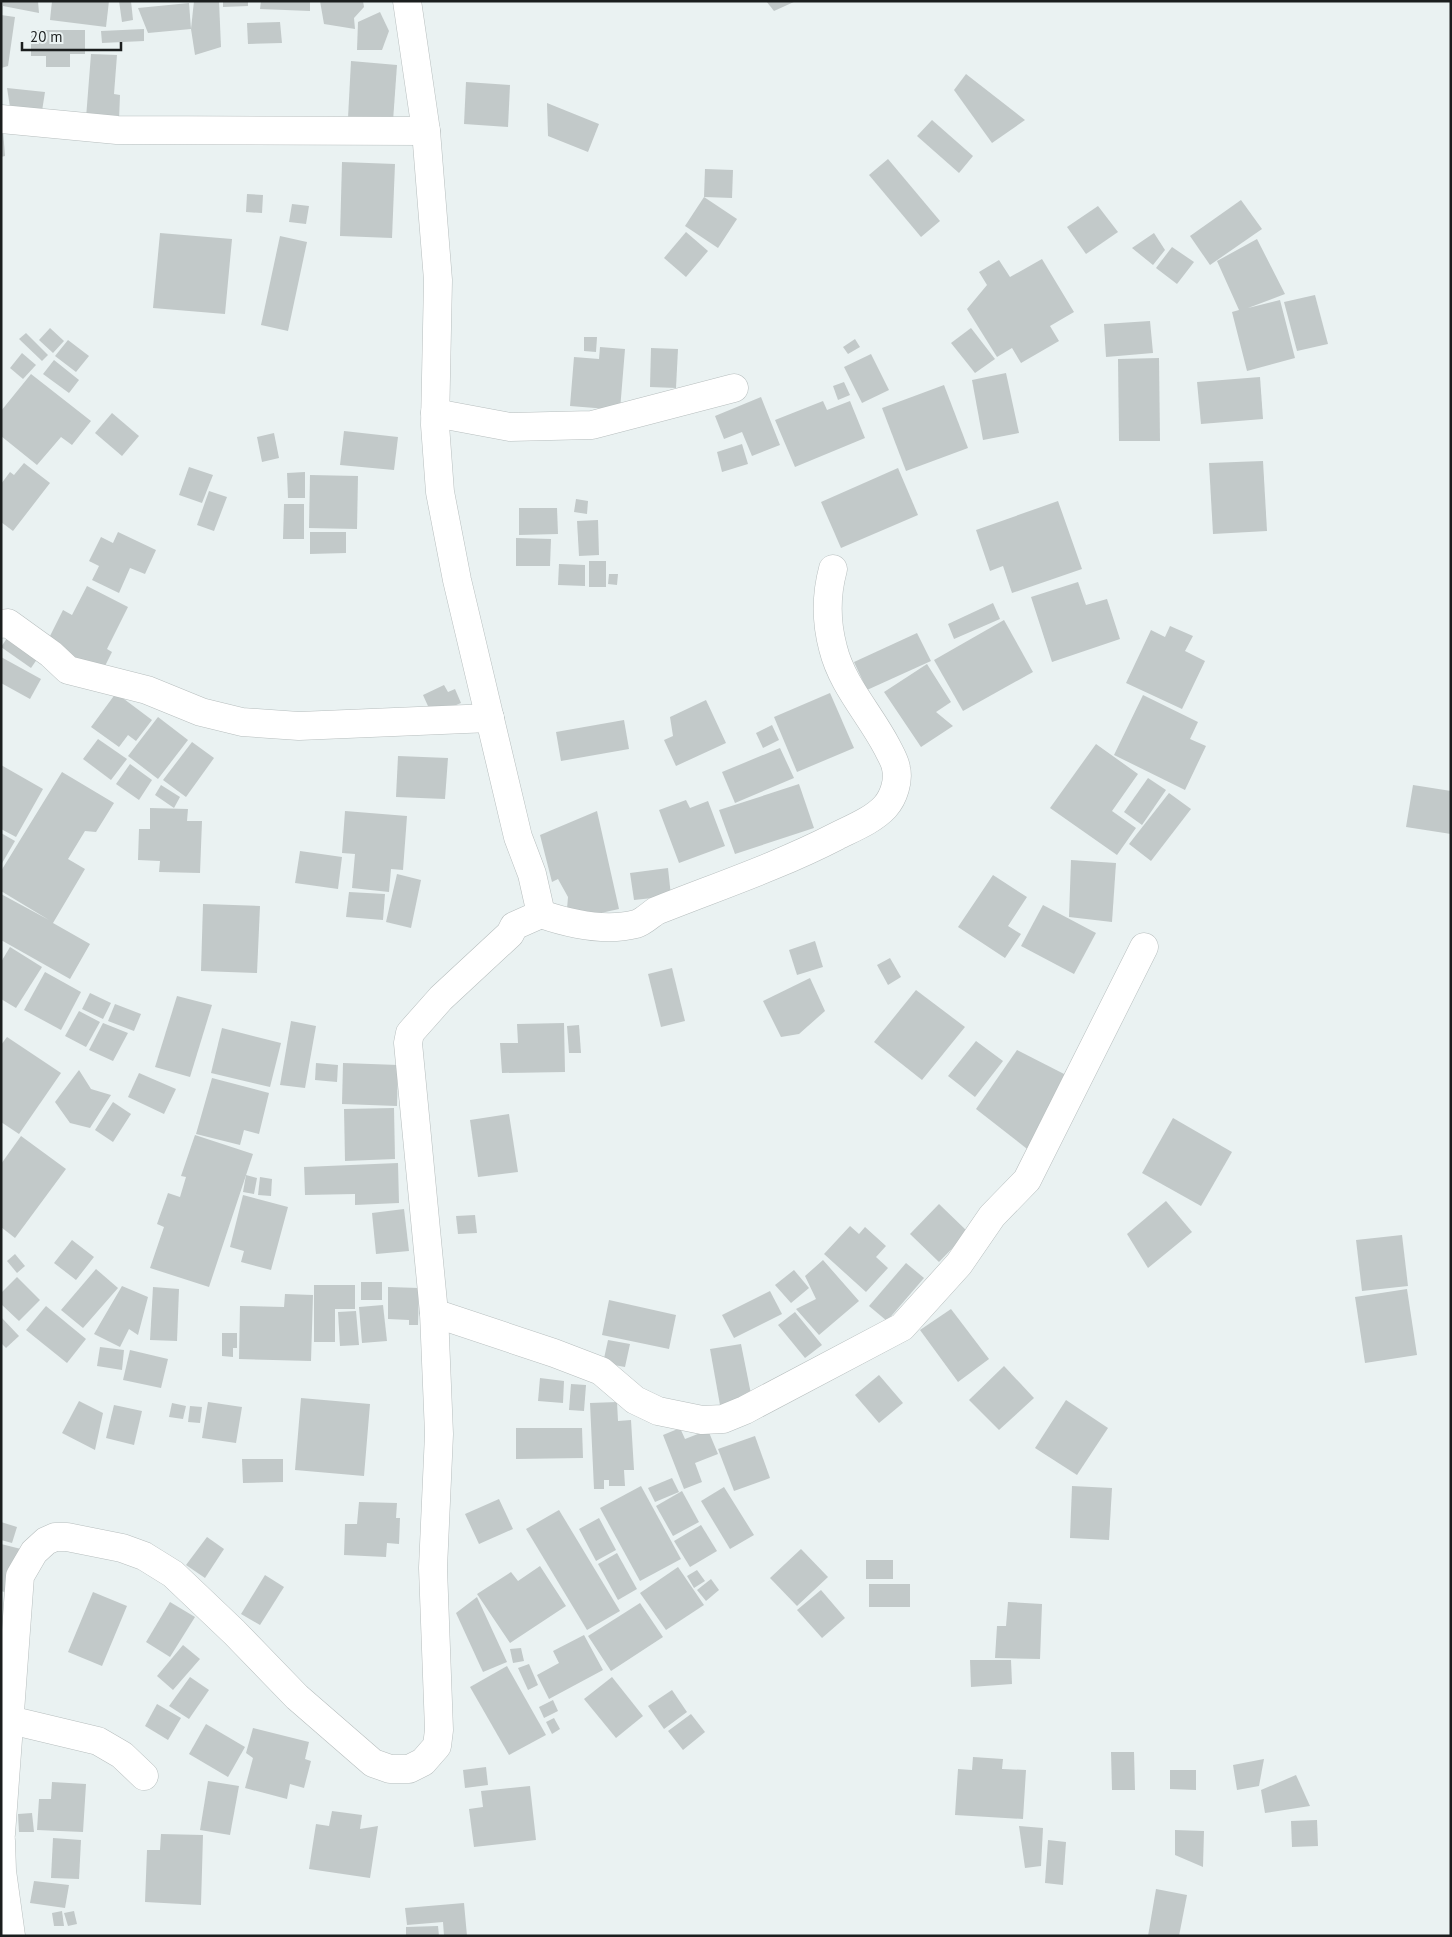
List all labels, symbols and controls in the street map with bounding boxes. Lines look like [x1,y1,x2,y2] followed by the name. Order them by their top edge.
[22,20,121,52] scale bar
[30,27,63,46] text: 20 m

